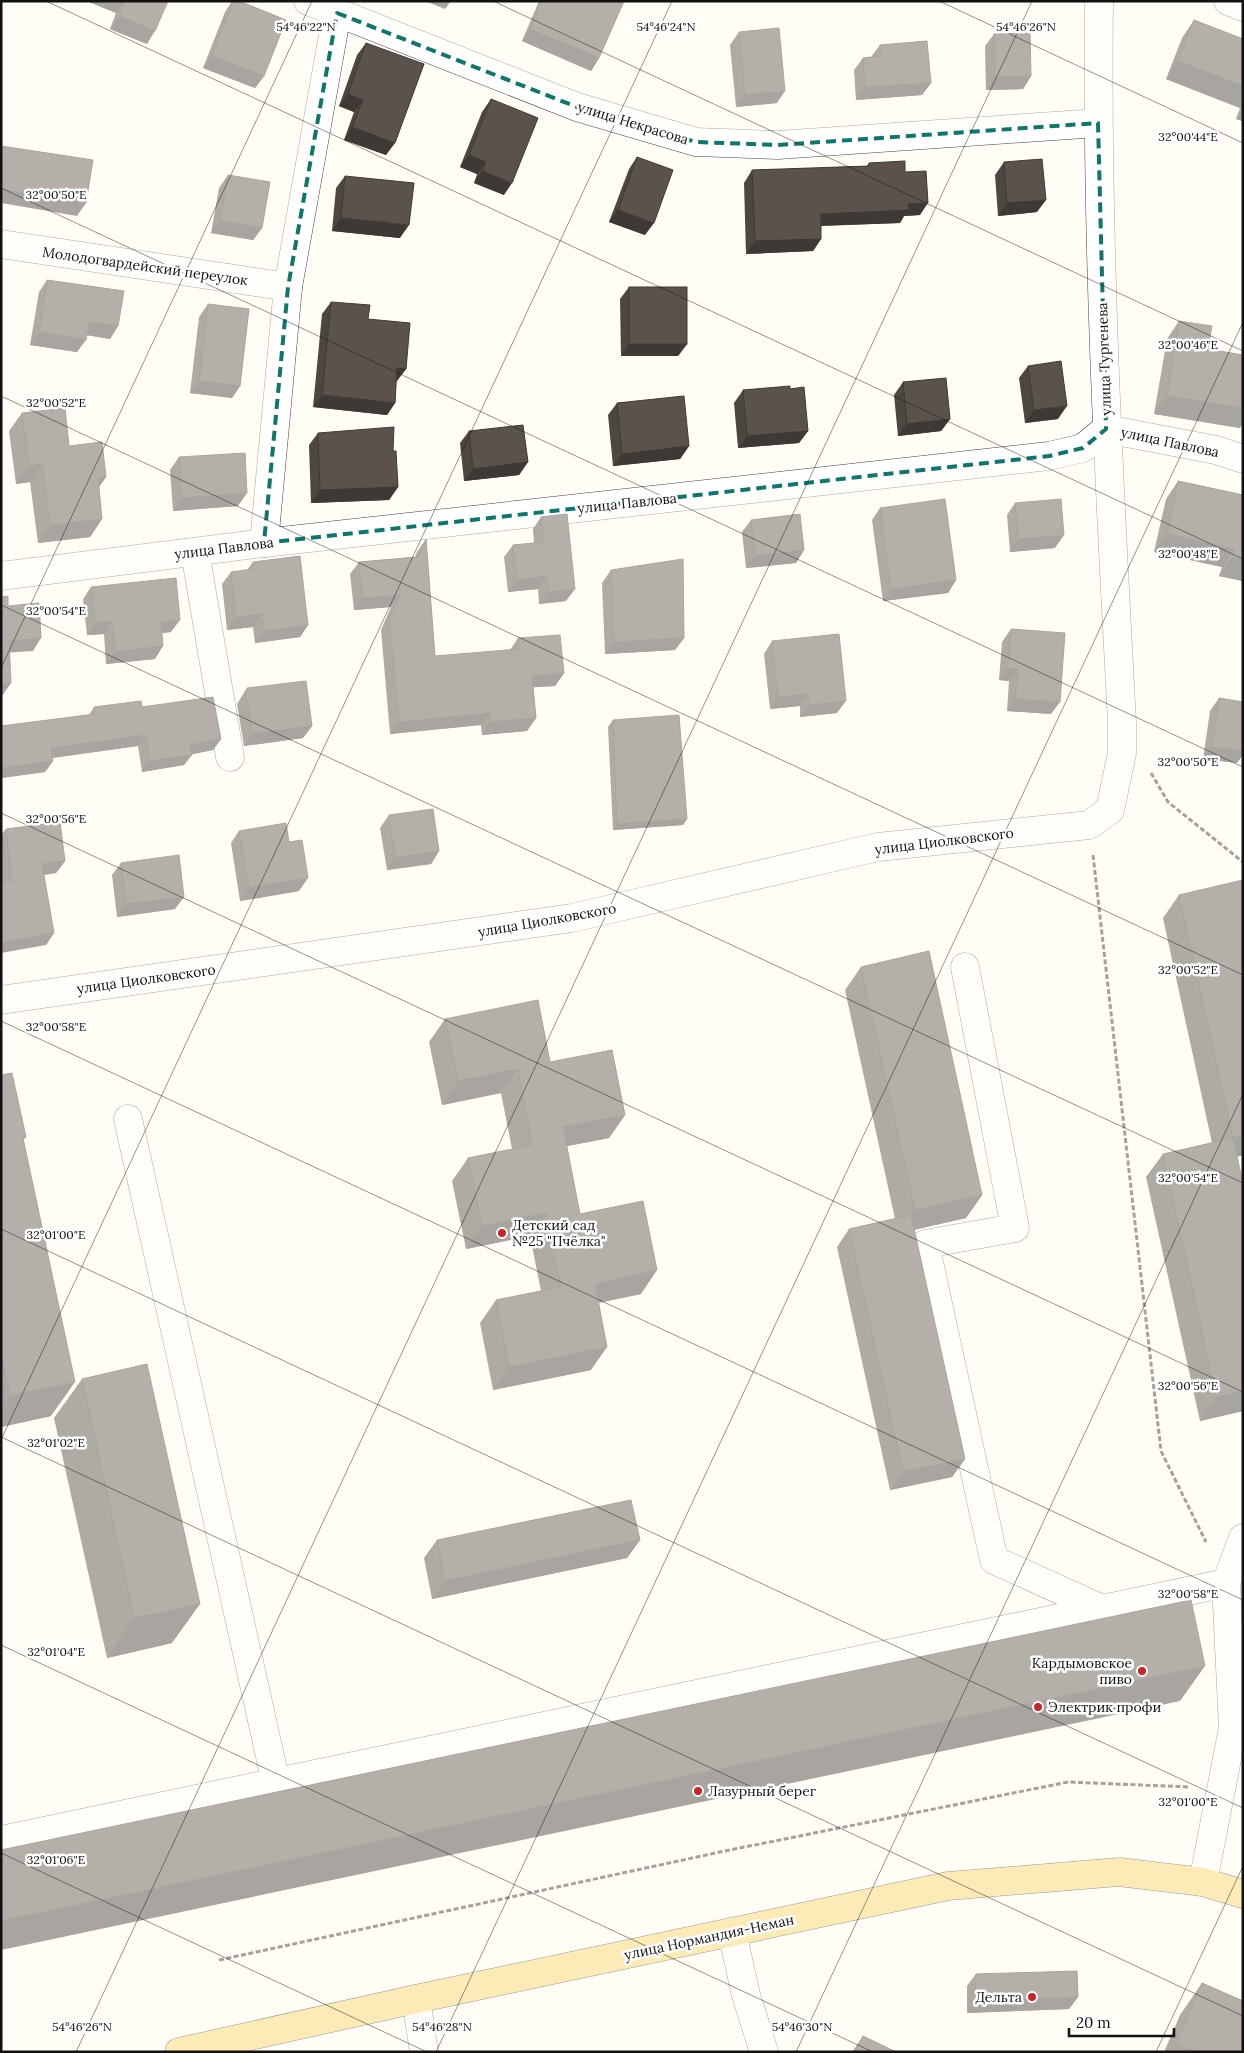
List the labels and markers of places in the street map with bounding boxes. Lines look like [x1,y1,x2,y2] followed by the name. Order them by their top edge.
[512,1216,606,1250] place label: Детский сад №25 "Пчёлка"
[496,1227,508,1239] marker: Детский сад №25 "Пчёлка"
[1032,1654,1132,1688] place label: Кардымовское пиво
[1136,1665,1148,1677] marker: Кардымовское пиво
[1048,1698,1161,1716] place label: Электрик профи
[1032,1701,1044,1713] marker: Электрик профи
[708,1782,816,1800] place label: Лазурный берег
[692,1785,704,1797] marker: Лазурный берег
[975,1988,1022,2006] place label: Дельта
[1026,1991,1038,2003] marker: Дельта

